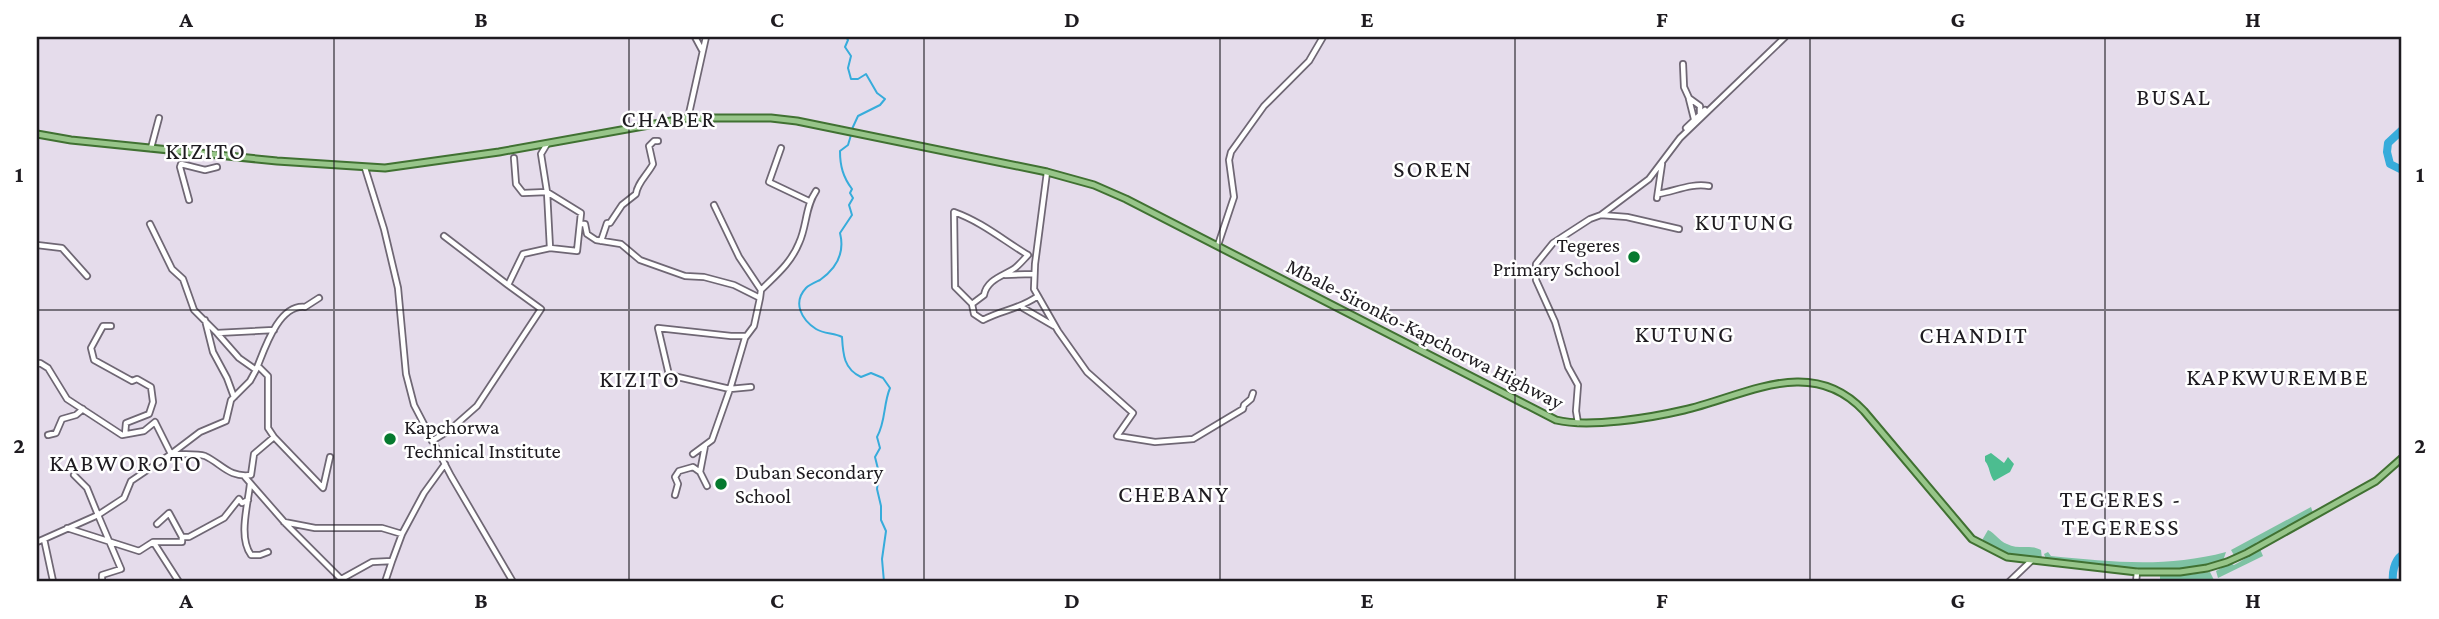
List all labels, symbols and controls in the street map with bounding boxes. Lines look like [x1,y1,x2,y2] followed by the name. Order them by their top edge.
[178,6,193,32] text: A
[474,6,488,32] text: B
[770,6,784,32] text: C
[1064,6,1080,32] text: D
[1360,6,1374,32] text: E
[1656,6,1668,32] text: F
[1951,6,1966,32] text: G
[2245,6,2261,32] text: H
[2136,83,2212,110] district label: BUSAL
[622,105,717,132] district label: CHABER
[165,137,247,164] district label: KIZITO
[1393,155,1473,182] district label: SOREN
[15,161,24,187] text: 1
[2416,161,2425,187] text: 1
[1695,208,1795,235] district label: KUTUNG
[1493,233,1620,281] place label: Tegeres Primary School
[1626,249,1642,265] marker: Tegeres Primary School
[1283,254,1568,415] street label: Mbale-Sironko-Kapchorwa Highway
[1635,320,1735,347] district label: KUTUNG
[1919,321,2029,348] district label: CHANDIT
[2186,363,2370,390] district label: KAPKWUREMBE
[599,365,681,392] district label: KIZITO
[404,415,561,463] place label: Kapchorwa Technical Institute
[382,431,398,447] marker: Kapchorwa Technical Institute
[13,432,25,458] text: 2
[2414,432,2426,458] text: 2
[49,449,203,476] district label: KABWOROTO
[735,460,883,508] place label: Duban Secondary School
[713,476,729,492] marker: Duban Secondary School
[1118,480,1230,507] district label: CHEBANY
[2060,485,2182,540] district label: TEGERES - TEGERESS
[178,587,193,613] text: A
[474,587,488,613] text: B
[770,587,784,613] text: C
[1064,587,1080,613] text: D
[1360,587,1374,613] text: E
[1656,587,1668,613] text: F
[1951,587,1966,613] text: G
[2245,587,2261,613] text: H

